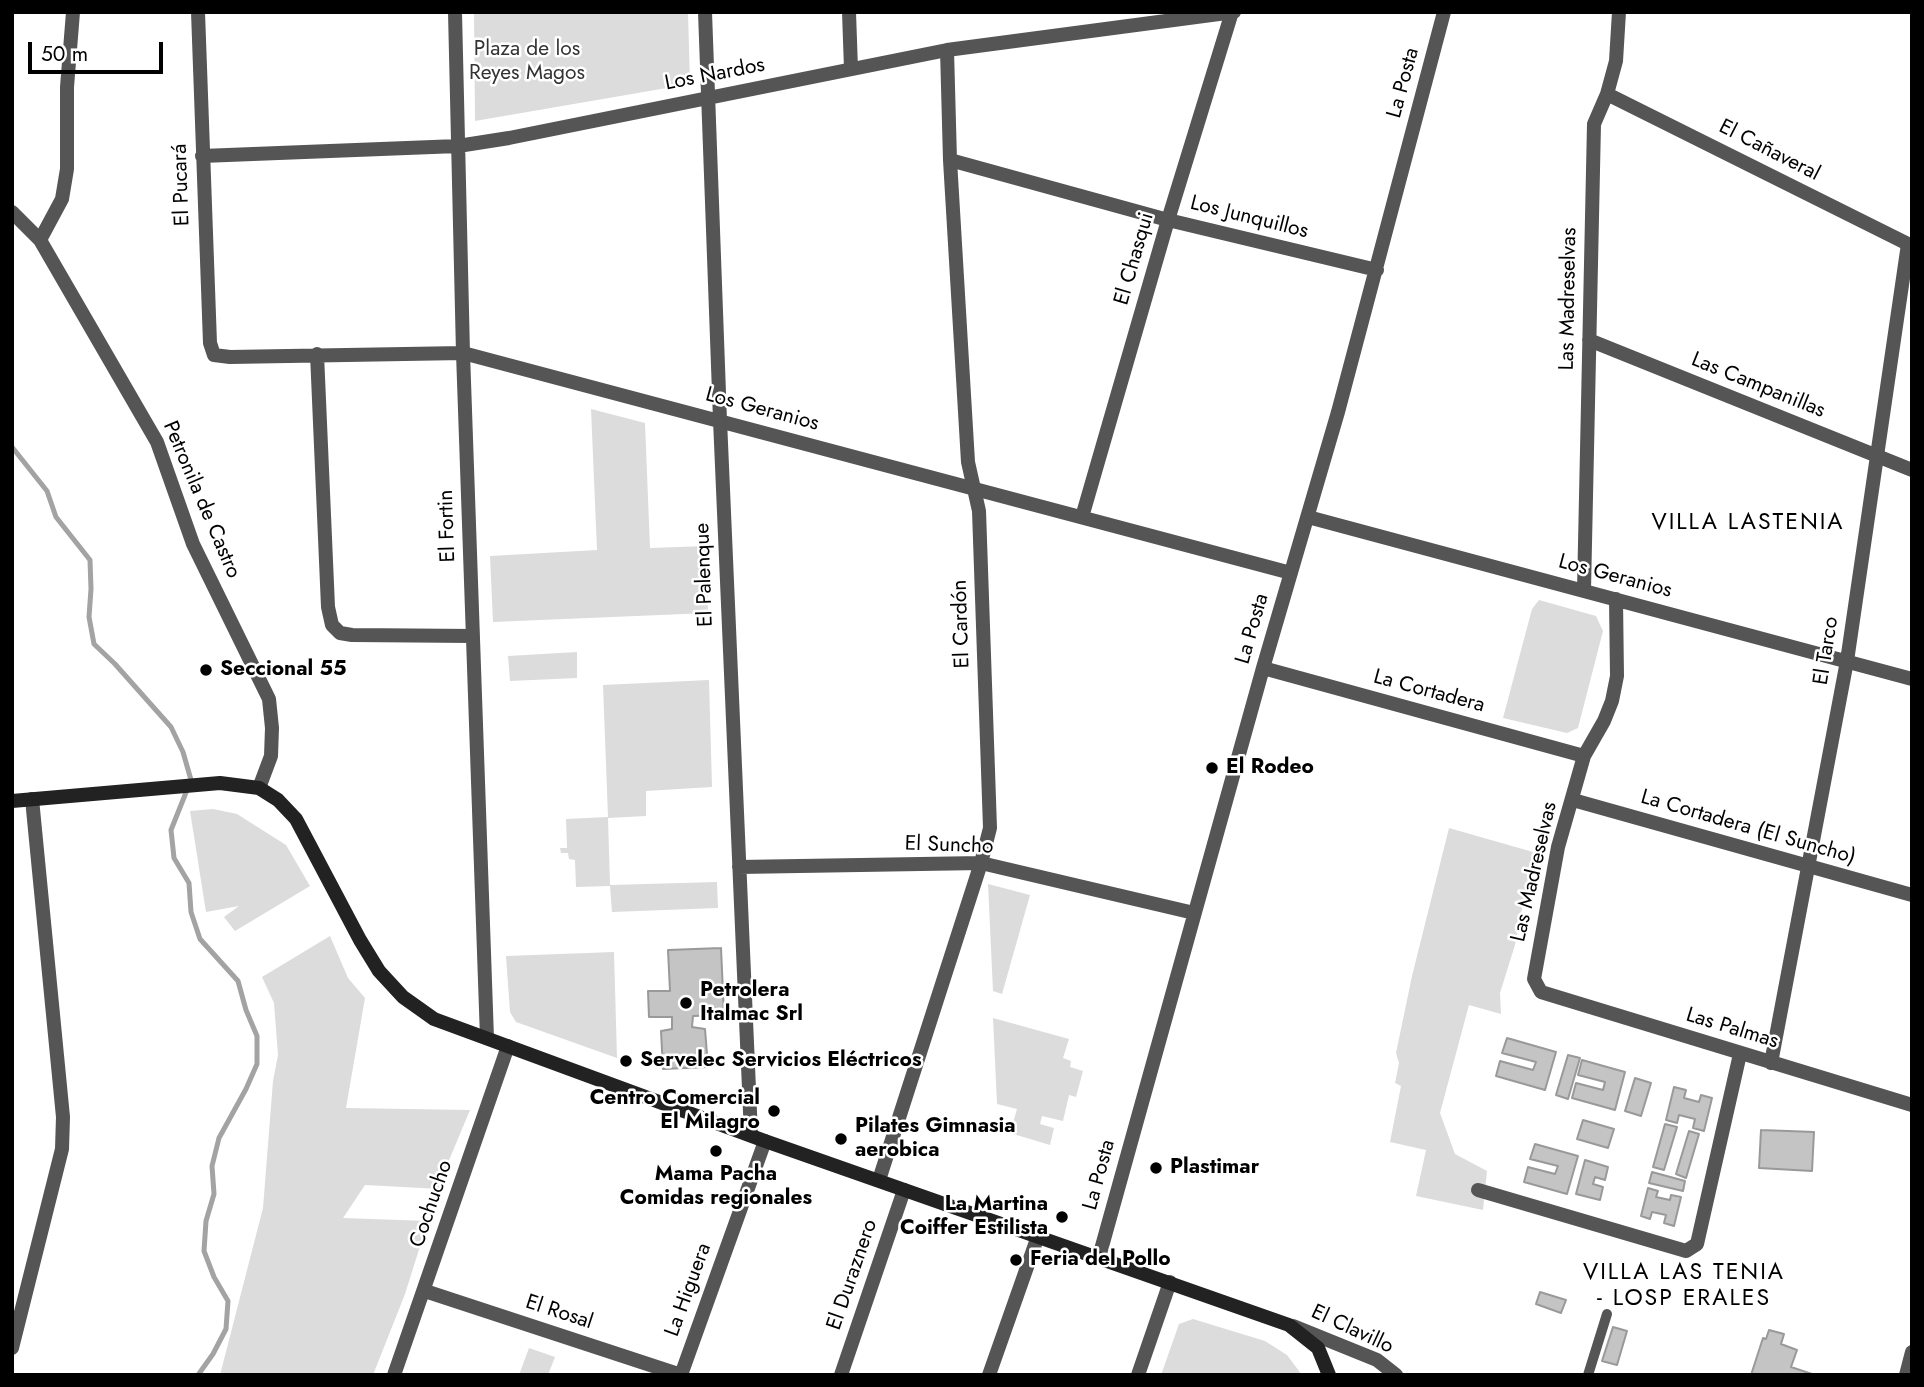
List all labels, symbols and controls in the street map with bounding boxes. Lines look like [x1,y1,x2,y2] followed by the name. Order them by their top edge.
[32,28,166,72] scale bar
[469,37,585,87] park label: Plaza de los Reyes Magos
[41,39,88,69] text: 50 m
[1383,45,1425,121] street label: La Posta
[663,53,767,97] street label: Los Nardos
[1714,115,1824,187] street label: El Cañaveral
[168,143,196,227] street label: El Pucará
[1187,191,1311,245] street label: Los Junquillos
[1110,210,1160,308] street label: El Chasqui
[1555,227,1583,371] street label: Las Madreselvas
[1687,348,1829,424] street label: Las Campanillas
[702,383,822,437] street label: Los Geranios
[157,418,245,582] street label: Petronila de Castro
[434,489,462,563] street label: El Fortin
[1653,509,1843,537] district label: VILLA LASTENIA
[691,523,719,627] street label: El Palenque
[1555,550,1675,604] street label: Los Geranios
[948,579,976,669] street label: El Cardón
[1231,591,1275,667] street label: La Posta
[1809,615,1845,687] street label: El Tarco
[220,657,347,683] place label: Seccional 55
[198,662,214,678] marker: Seccional 55
[1371,665,1487,719] street label: La Cortadera
[1226,755,1314,781] place label: El Rodeo
[1204,760,1220,776] marker: El Rodeo
[1638,785,1858,871] street label: La Cortadera (El Suncho)
[1507,799,1563,945] street label: Las Madreselvas
[904,832,994,860] street label: El Suncho
[700,978,803,1028] place label: Petrolera Italmac Srl
[678,995,694,1011] marker: Petrolera Italmac Srl
[1683,1003,1781,1055] street label: Las Palmas
[640,1048,921,1074] place label: Servelec Servicios Eléctricos
[618,1053,634,1069] marker: Servelec Servicios Eléctricos
[590,1086,760,1136] place label: Centro Comercial El Milagro
[766,1103,782,1119] marker: Centro Comercial El Milagro
[855,1114,1016,1164] place label: Pilates Gimnasia aerobica
[833,1131,849,1147] marker: Pilates Gimnasia aerobica
[1079,1137,1121,1213] street label: La Posta
[708,1143,724,1159] marker: Mama Pacha Comidas regionales
[1170,1155,1259,1181] place label: Plastimar
[405,1157,459,1251] street label: Cochucho
[1148,1160,1164,1176] marker: Plastimar
[620,1162,812,1212] place label: Mama Pacha Comidas regionales
[900,1192,1048,1242] place label: La Martina Coiffer Estilista
[1054,1209,1070,1225] marker: La Martina Coiffer Estilista
[822,1216,884,1334] street label: El Duraznero
[660,1240,718,1340] street label: La Higuera
[1030,1247,1171,1273] place label: Feria del Pollo
[1008,1252,1024,1268] marker: Feria del Pollo
[1585,1259,1783,1313] district label: VILLA LAS TENIA - LOSP ERALES
[522,1290,596,1336] street label: El Rosal
[1307,1300,1397,1360] street label: El Clavillo

